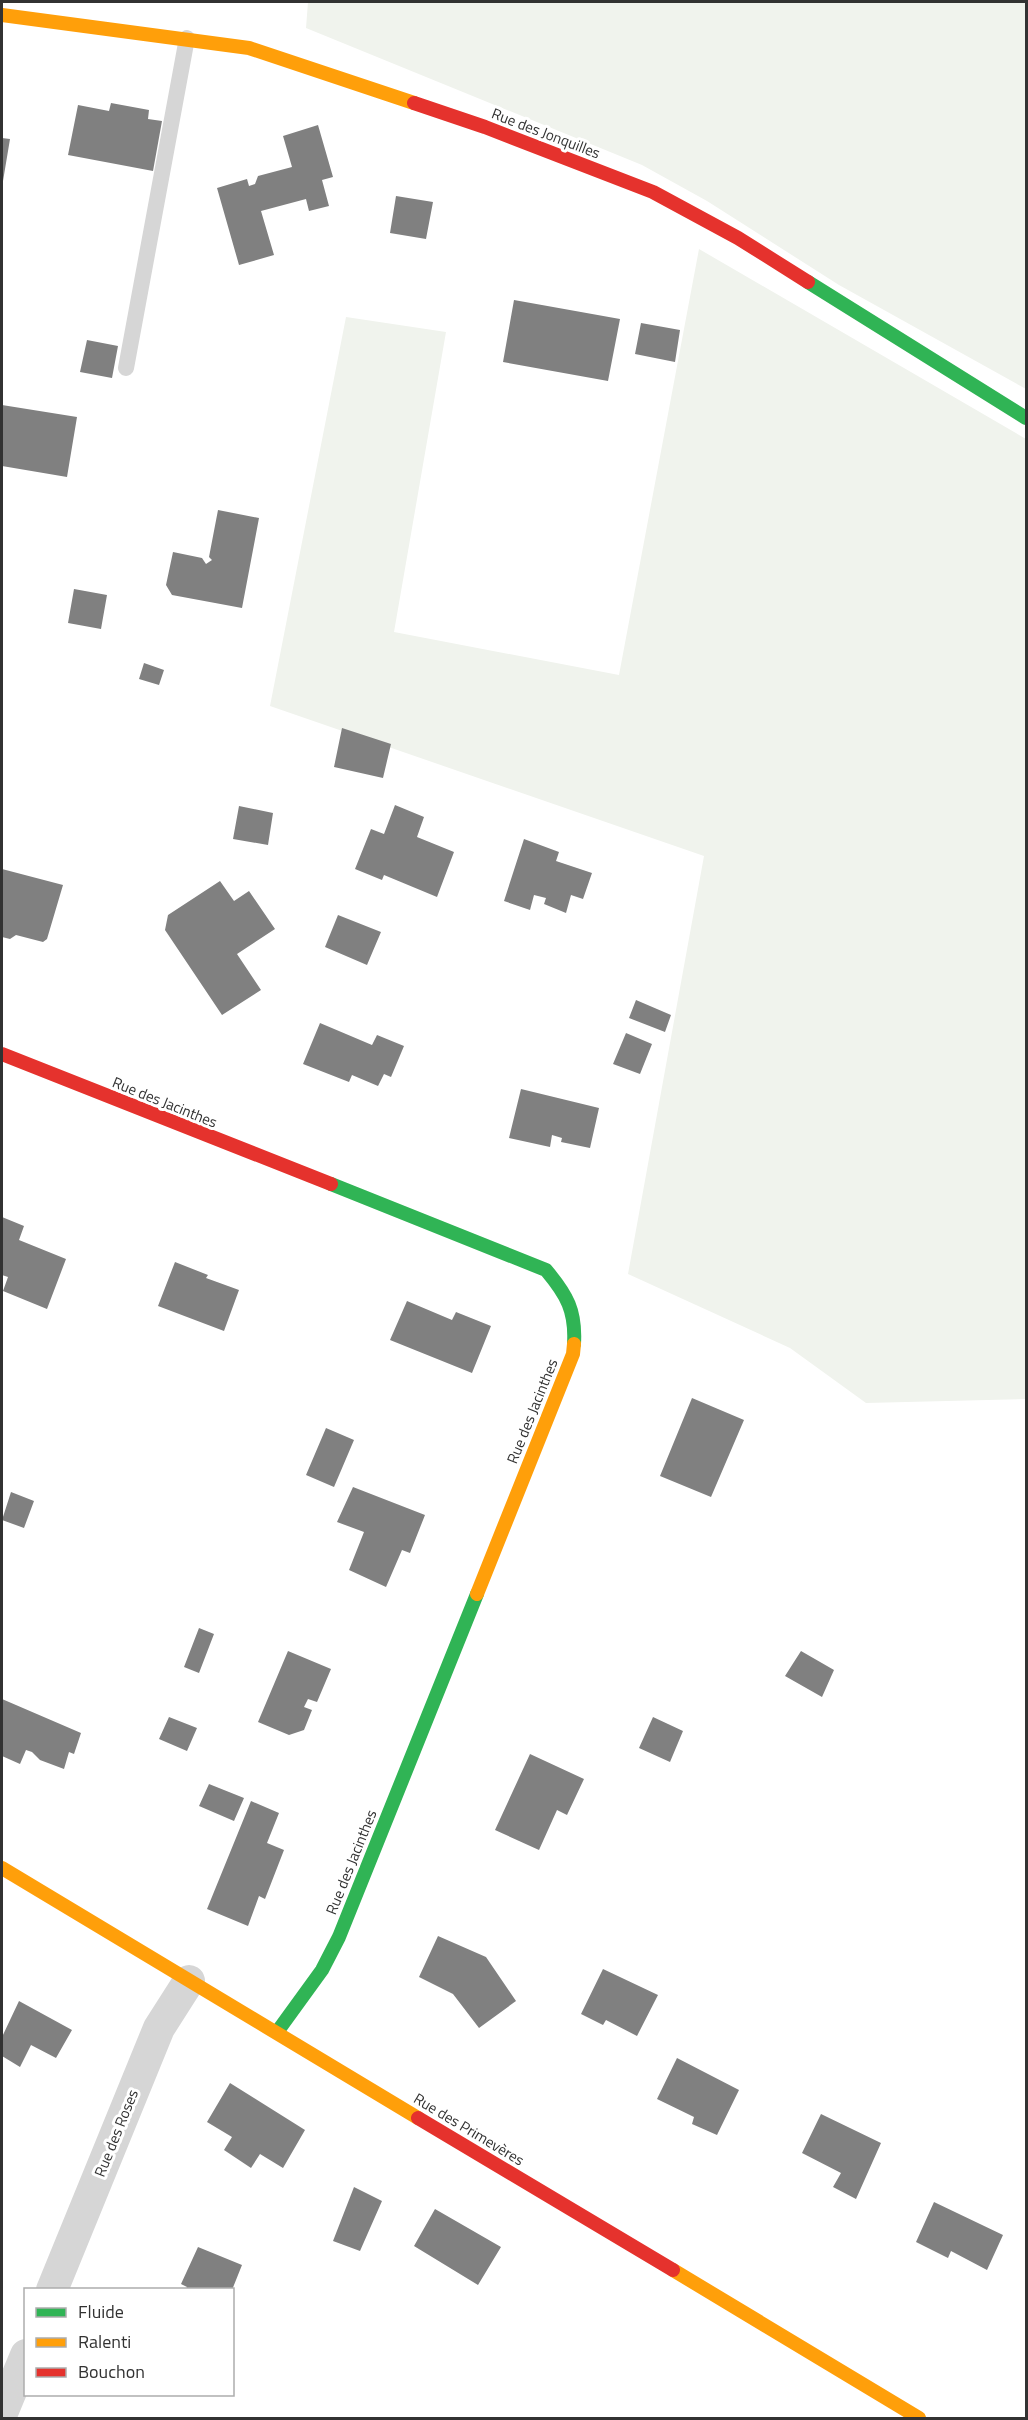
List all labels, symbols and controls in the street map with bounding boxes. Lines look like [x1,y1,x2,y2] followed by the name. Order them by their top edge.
[488,102,604,164] street label: Rue des Jonquilles
[109,1070,221,1134] street label: Rue des Jacinthes
[500,1355,564,1467] street label: Rue des Jacinthes
[319,1806,383,1918] street label: Rue des Jacinthes
[88,2086,144,2180] street label: Rue des Roses
[409,2087,529,2171] street label: Rue des Primevères
[24,2288,234,2396] legend
[78,2298,124,2325] text: Fluide
[78,2328,131,2355] text: Ralenti
[78,2358,145,2385] text: Bouchon

